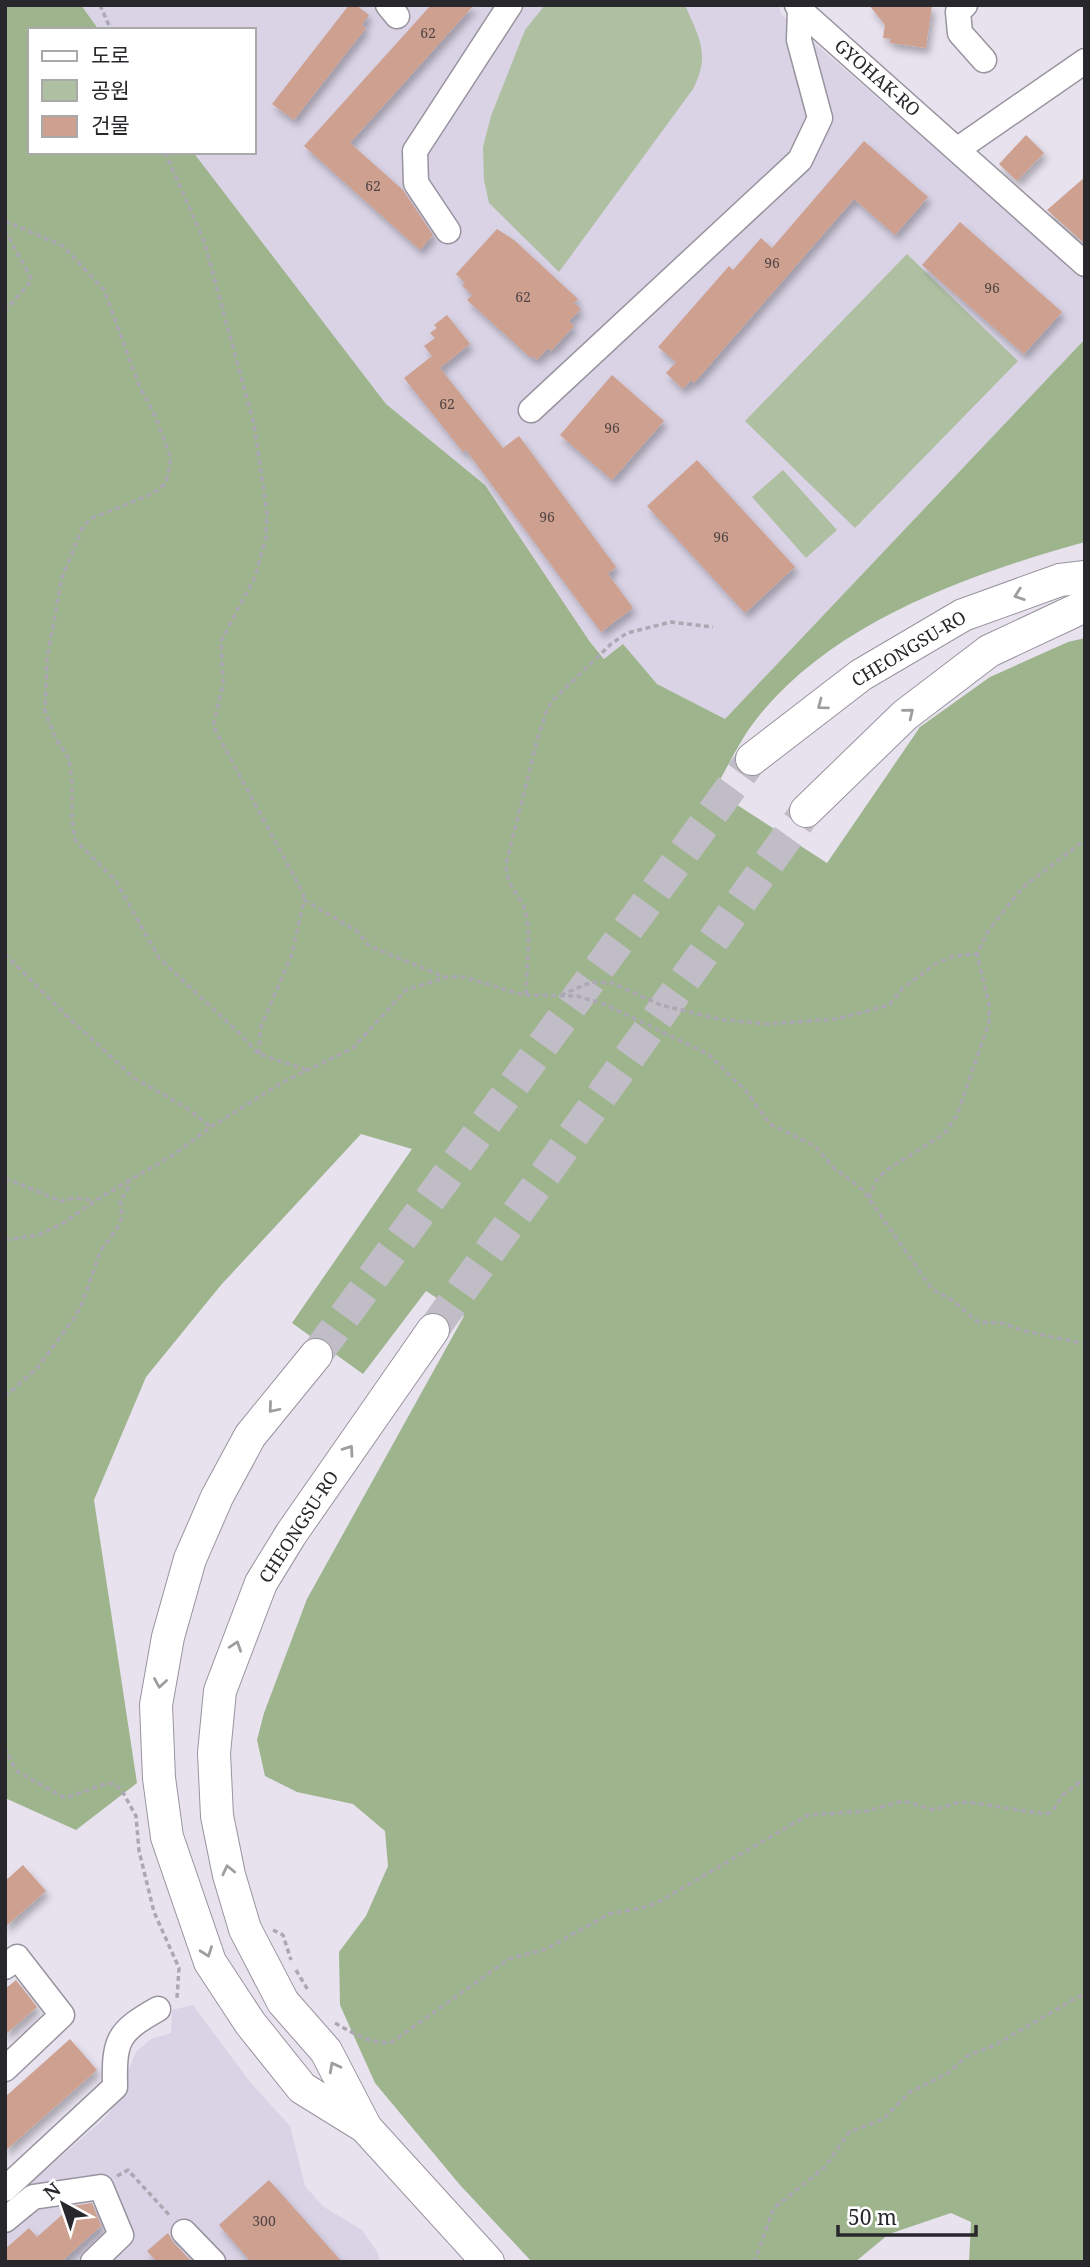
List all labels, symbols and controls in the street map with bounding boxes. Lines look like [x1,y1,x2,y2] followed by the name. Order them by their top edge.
[420,23,436,42] house number: 62
[28,28,256,154] legend
[830,33,926,121] street label: GYOHAK-RO
[91,41,130,69] text: 도로
[91,76,130,104] text: 공원
[91,111,130,139] text: 건물
[365,176,381,195] house number: 62
[764,253,780,272] house number: 96
[984,278,1000,297] house number: 96
[515,287,531,306] house number: 62
[439,394,455,413] house number: 62
[604,418,620,437] house number: 96
[539,507,555,526] house number: 96
[713,527,729,546] house number: 96
[1014,587,1026,601] one-way arrow
[847,604,970,692] street label: CHEONGSU-RO
[817,697,830,710] one-way arrow
[900,709,913,721] one-way arrow
[269,1399,281,1412] one-way arrow
[341,1445,353,1458] one-way arrow
[253,1466,344,1587] street label: CHEONGSU-RO
[228,1641,242,1653] one-way arrow
[153,1677,168,1689] one-way arrow
[222,1864,236,1876] one-way arrow
[198,1945,212,1957] one-way arrow
[329,2062,342,2075] one-way arrow
[28,2169,98,2239] north arrow
[38,2176,66,2206] text: N
[838,2194,976,2238] scale bar
[848,2203,897,2231] text: 50 m
[252,2211,276,2230] house number: 300

